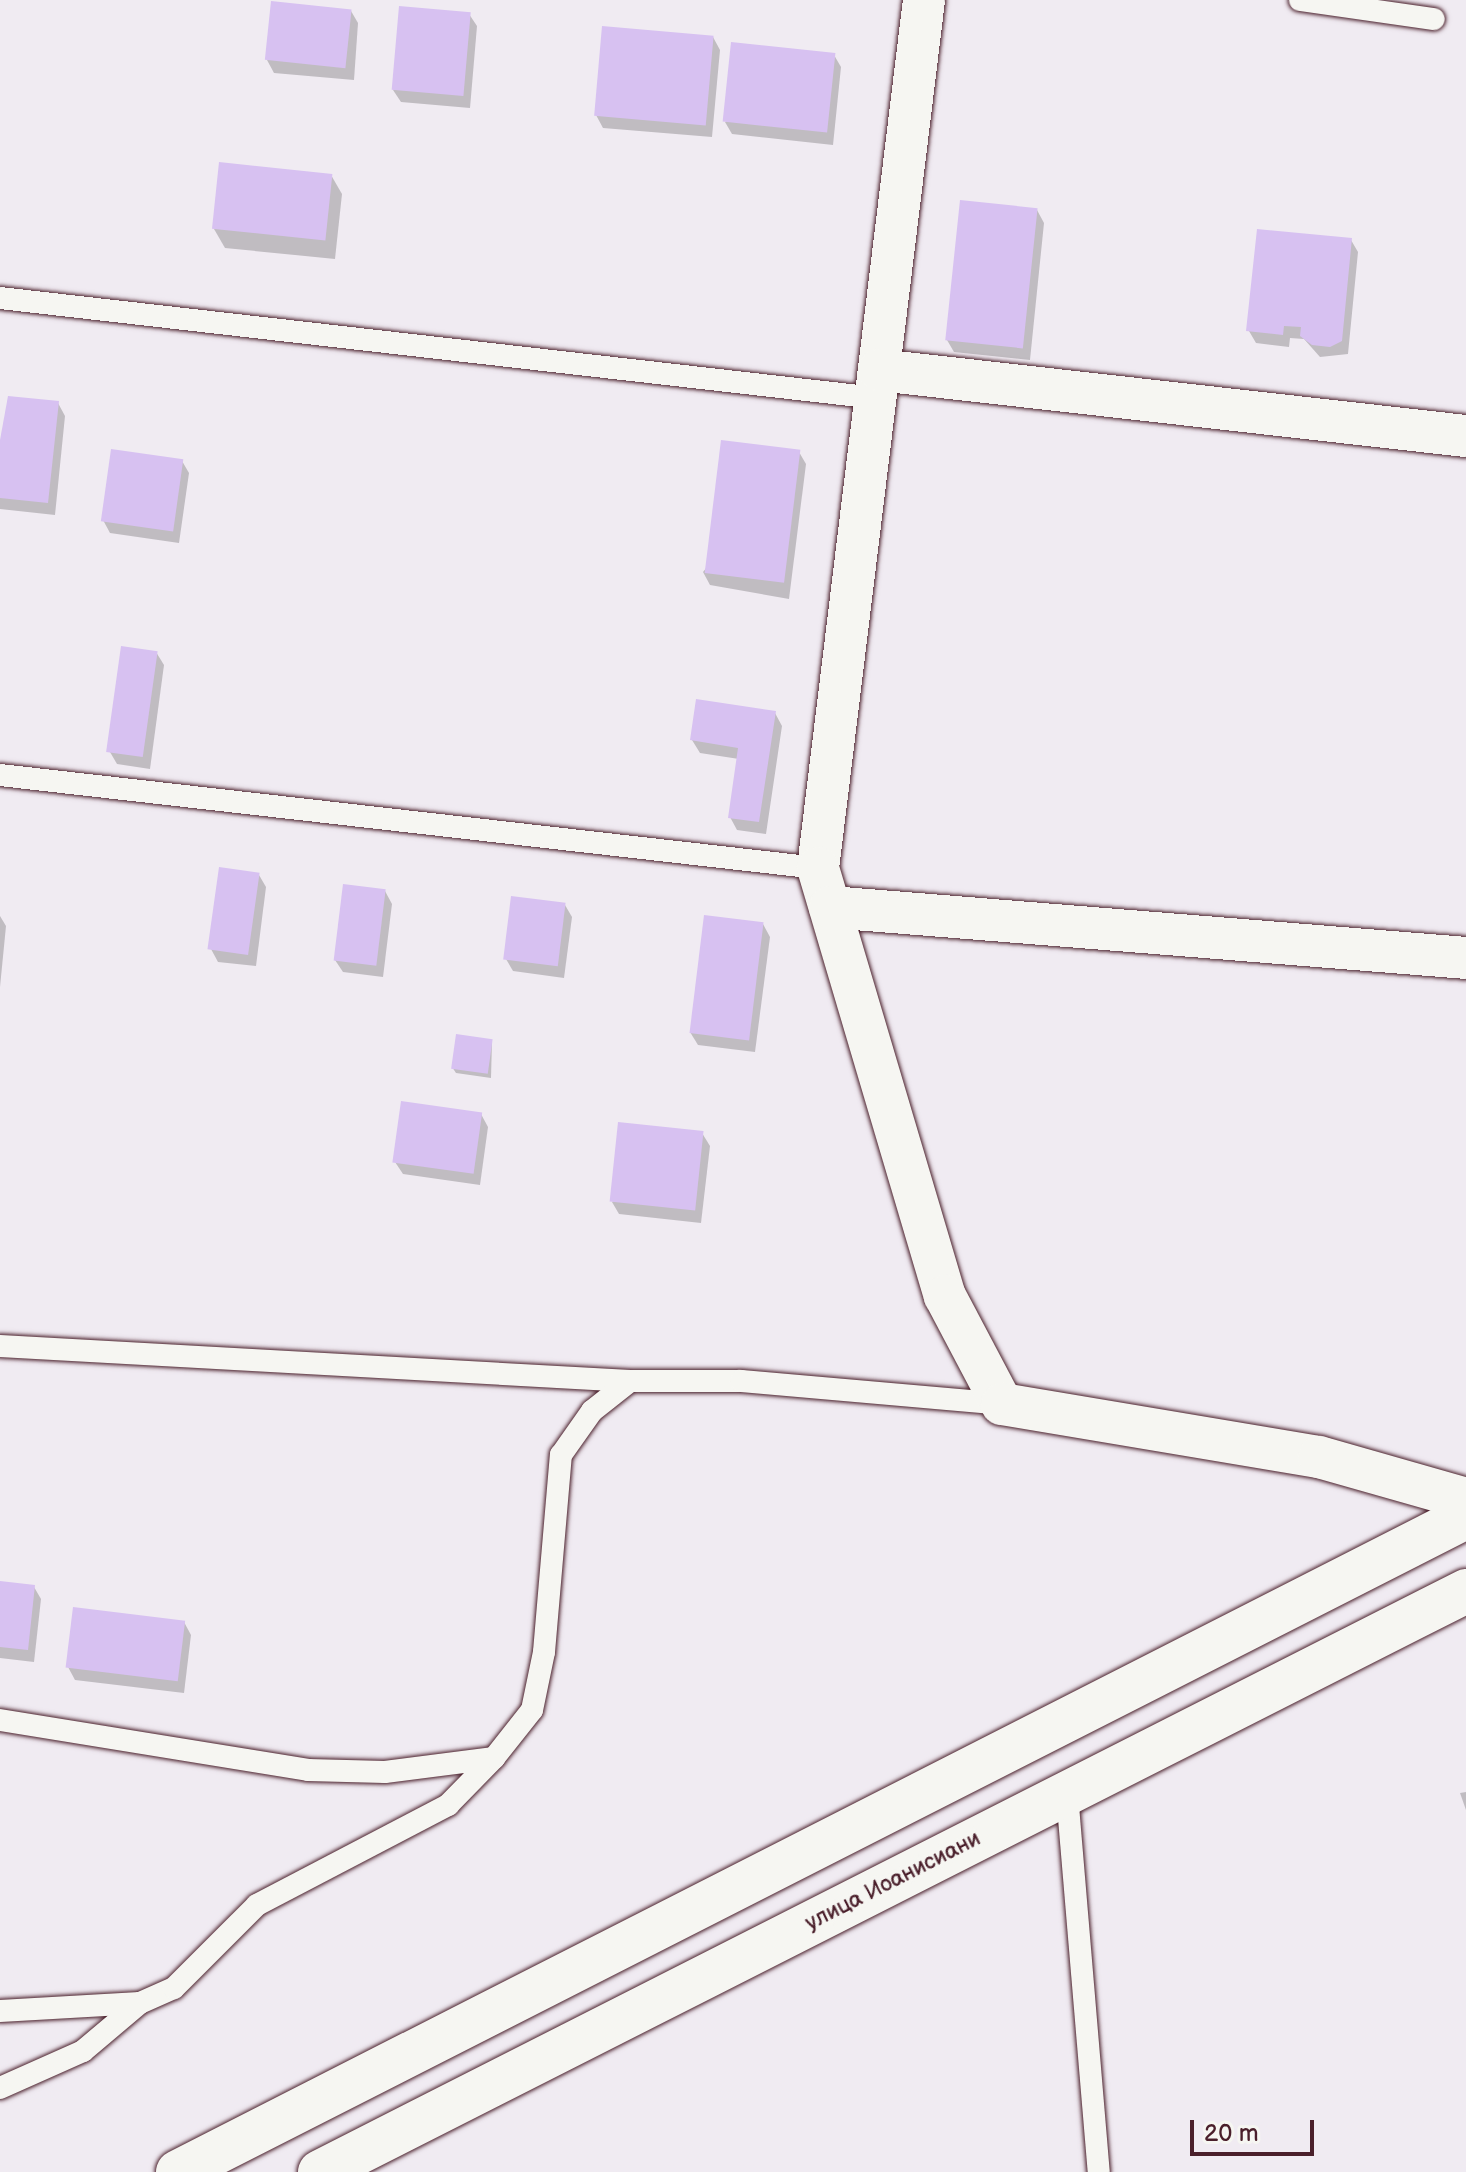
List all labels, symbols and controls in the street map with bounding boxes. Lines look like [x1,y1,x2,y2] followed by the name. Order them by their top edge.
[801,1825,985,1937] street label: улица Иоанисиани
[1194,2104,1318,2154] scale bar
[1204,2119,1259,2148] text: 20 m

